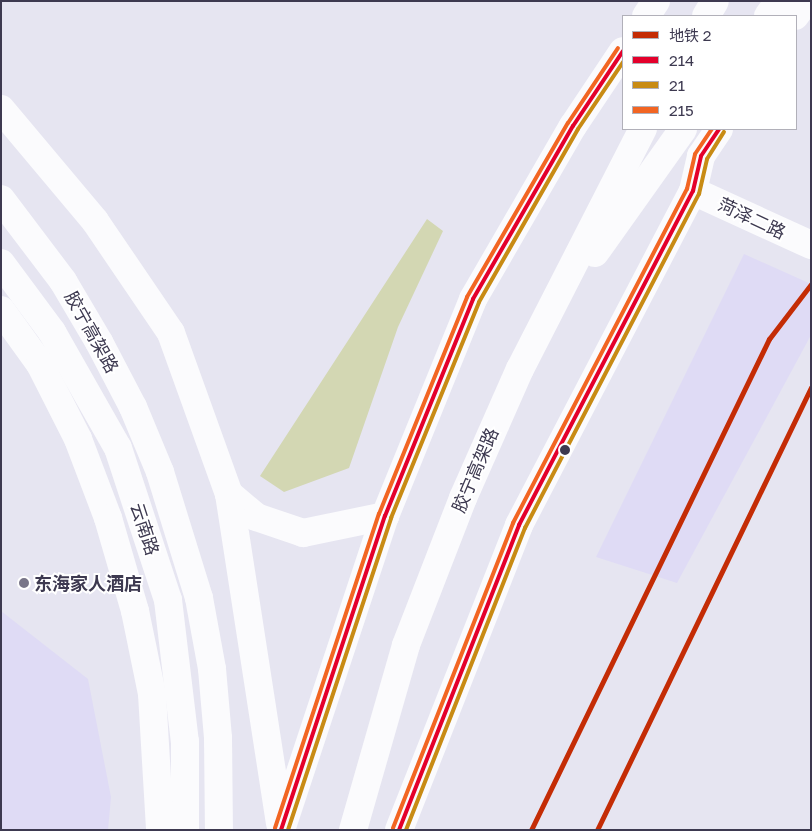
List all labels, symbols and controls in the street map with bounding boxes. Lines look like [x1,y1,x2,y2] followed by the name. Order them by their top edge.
[622,15,797,130] legend
[669,26,711,44] text: 地铁 2
[669,51,694,69] text: 214
[669,76,685,94] text: 21
[669,101,694,119] text: 215
[715,193,789,243] street label: 菏泽二路
[61,287,123,377] street label: 胶宁高架路
[447,424,503,516] street label: 胶宁高架路
[560,445,570,455] unlabelled marker
[126,500,164,558] street label: 云南路
[34,572,142,594] place label: 东海家人酒店
[18,577,30,589] marker: 东海家人酒店

